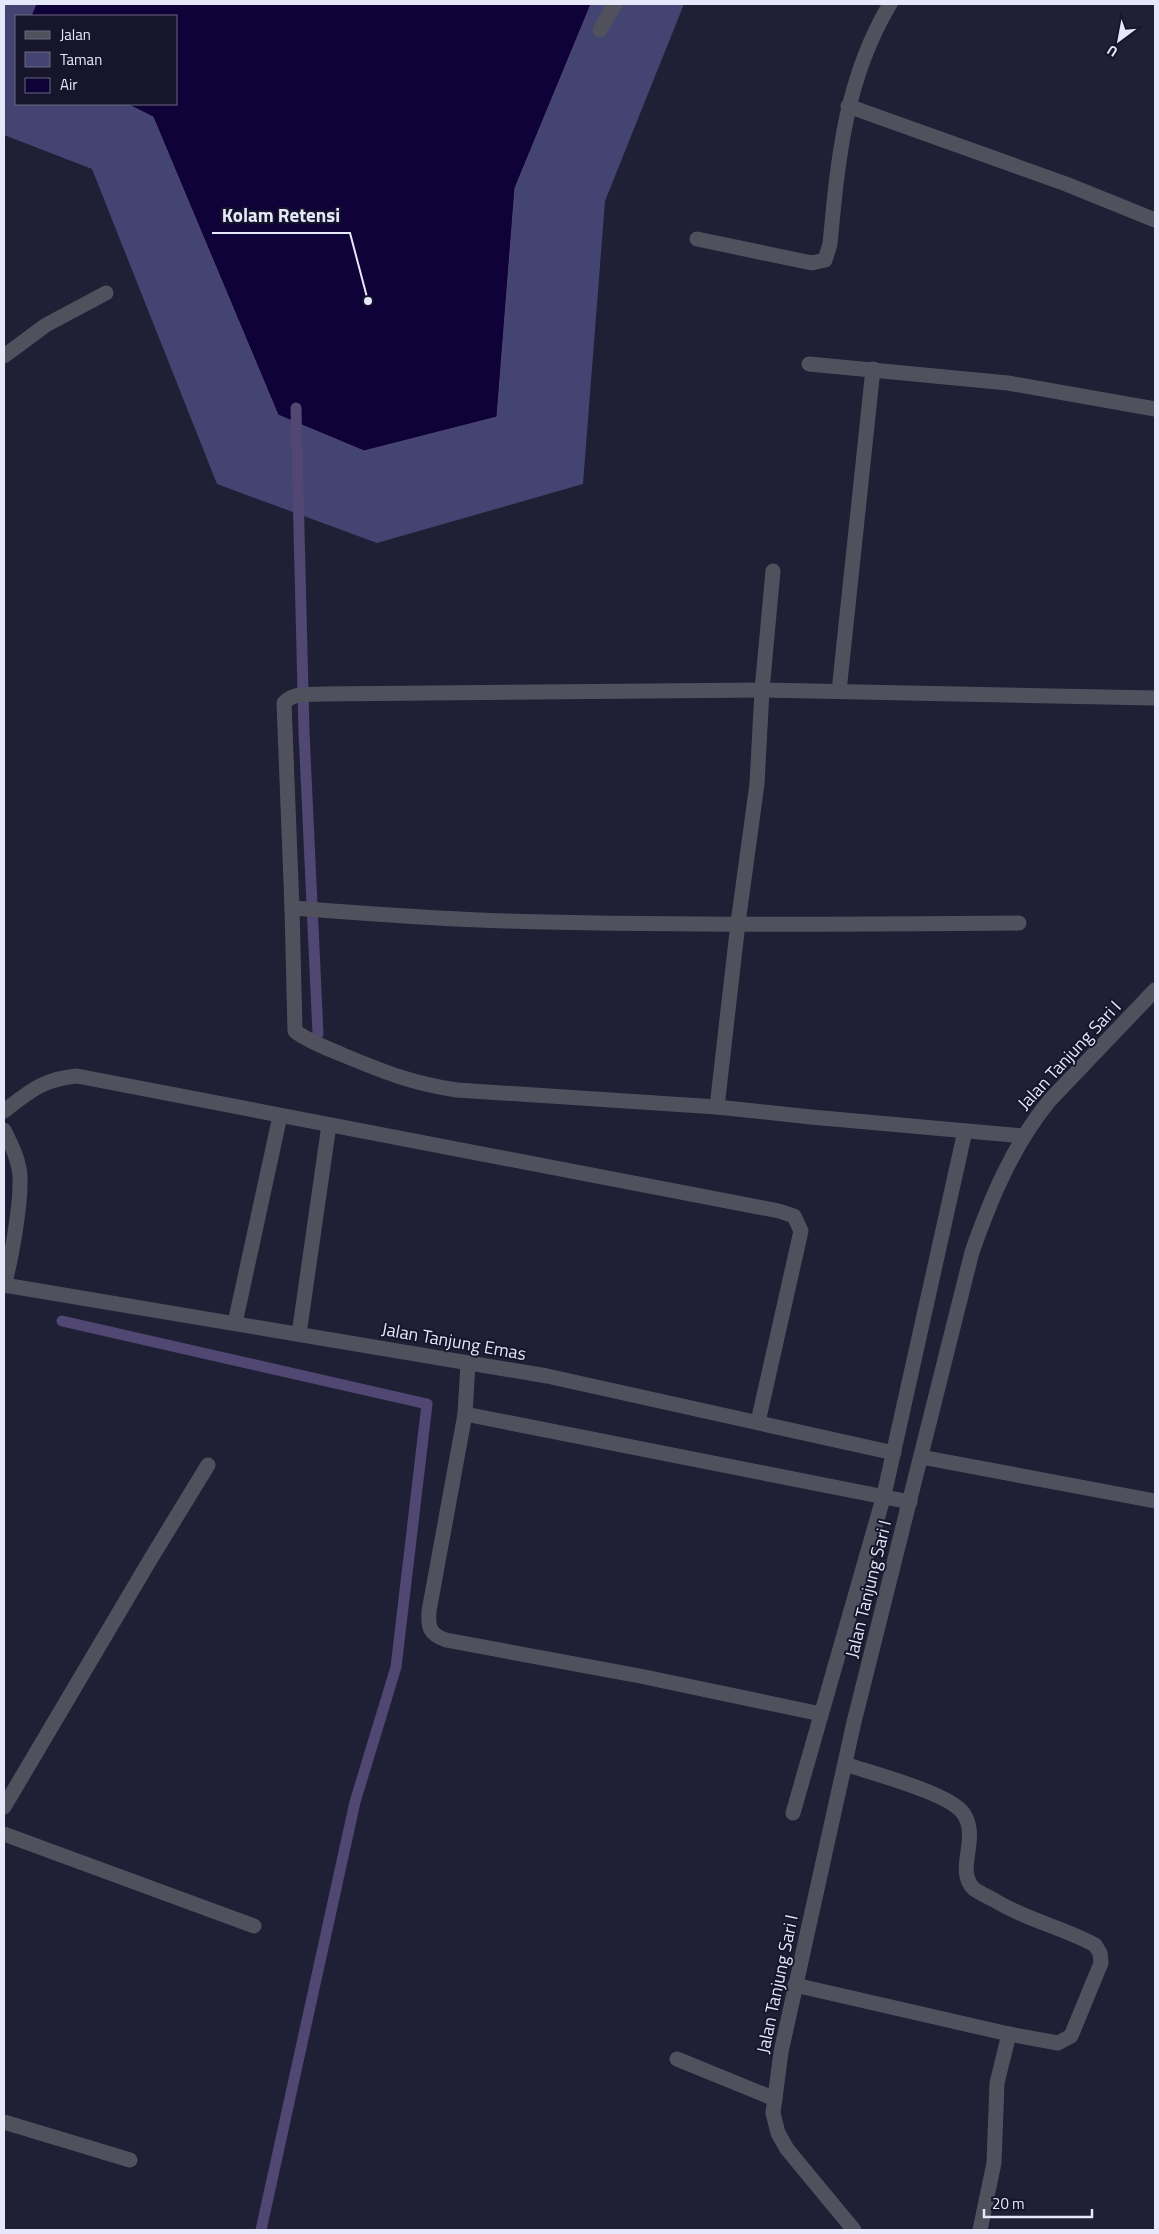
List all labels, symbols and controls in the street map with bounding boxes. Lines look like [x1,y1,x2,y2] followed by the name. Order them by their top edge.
[15,15,178,105] legend
[1094,15,1144,65] north arrow
[60,23,91,46] text: Jalan
[1102,40,1121,63] text: U
[60,48,102,71] text: Taman
[60,73,77,96] text: Air
[212,199,350,233] callout: Kolam Retensi
[222,200,340,229] text: Kolam Retensi
[1011,994,1127,1116] street label: Jalan Tanjung Sari I
[380,1315,528,1367] street label: Jalan Tanjung Emas
[838,1517,898,1661] street label: Jalan Tanjung Sari I
[749,1912,805,2056] street label: Jalan Tanjung Sari I
[984,2186,1092,2218] scale bar
[992,2192,1025,2215] text: 20 m

